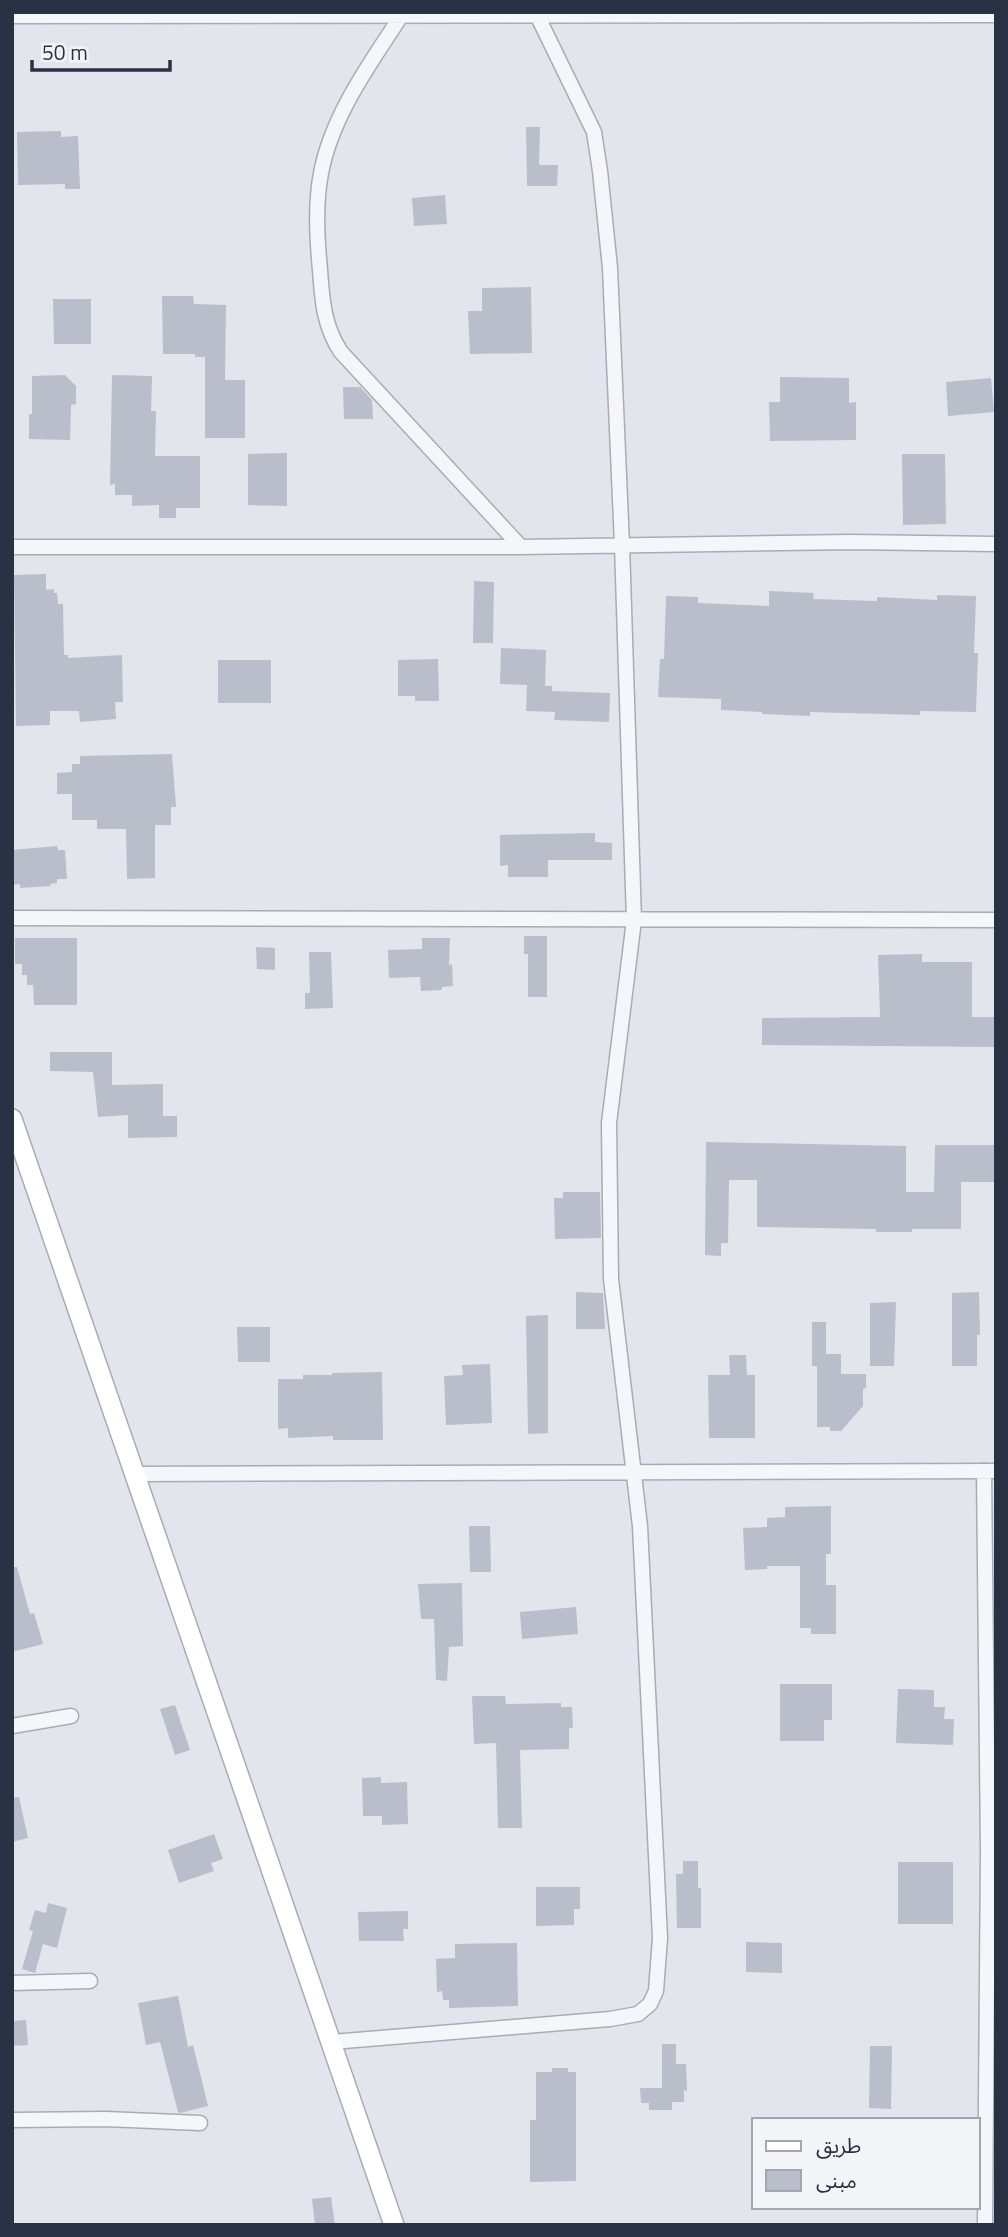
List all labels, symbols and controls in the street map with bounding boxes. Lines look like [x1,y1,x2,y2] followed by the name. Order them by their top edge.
[32,28,170,72] scale bar
[42,36,88,68] text: 50 m
[752,2118,980,2209] legend
[816,2129,861,2161] text: طريق
[816,2164,857,2196] text: مبنى

